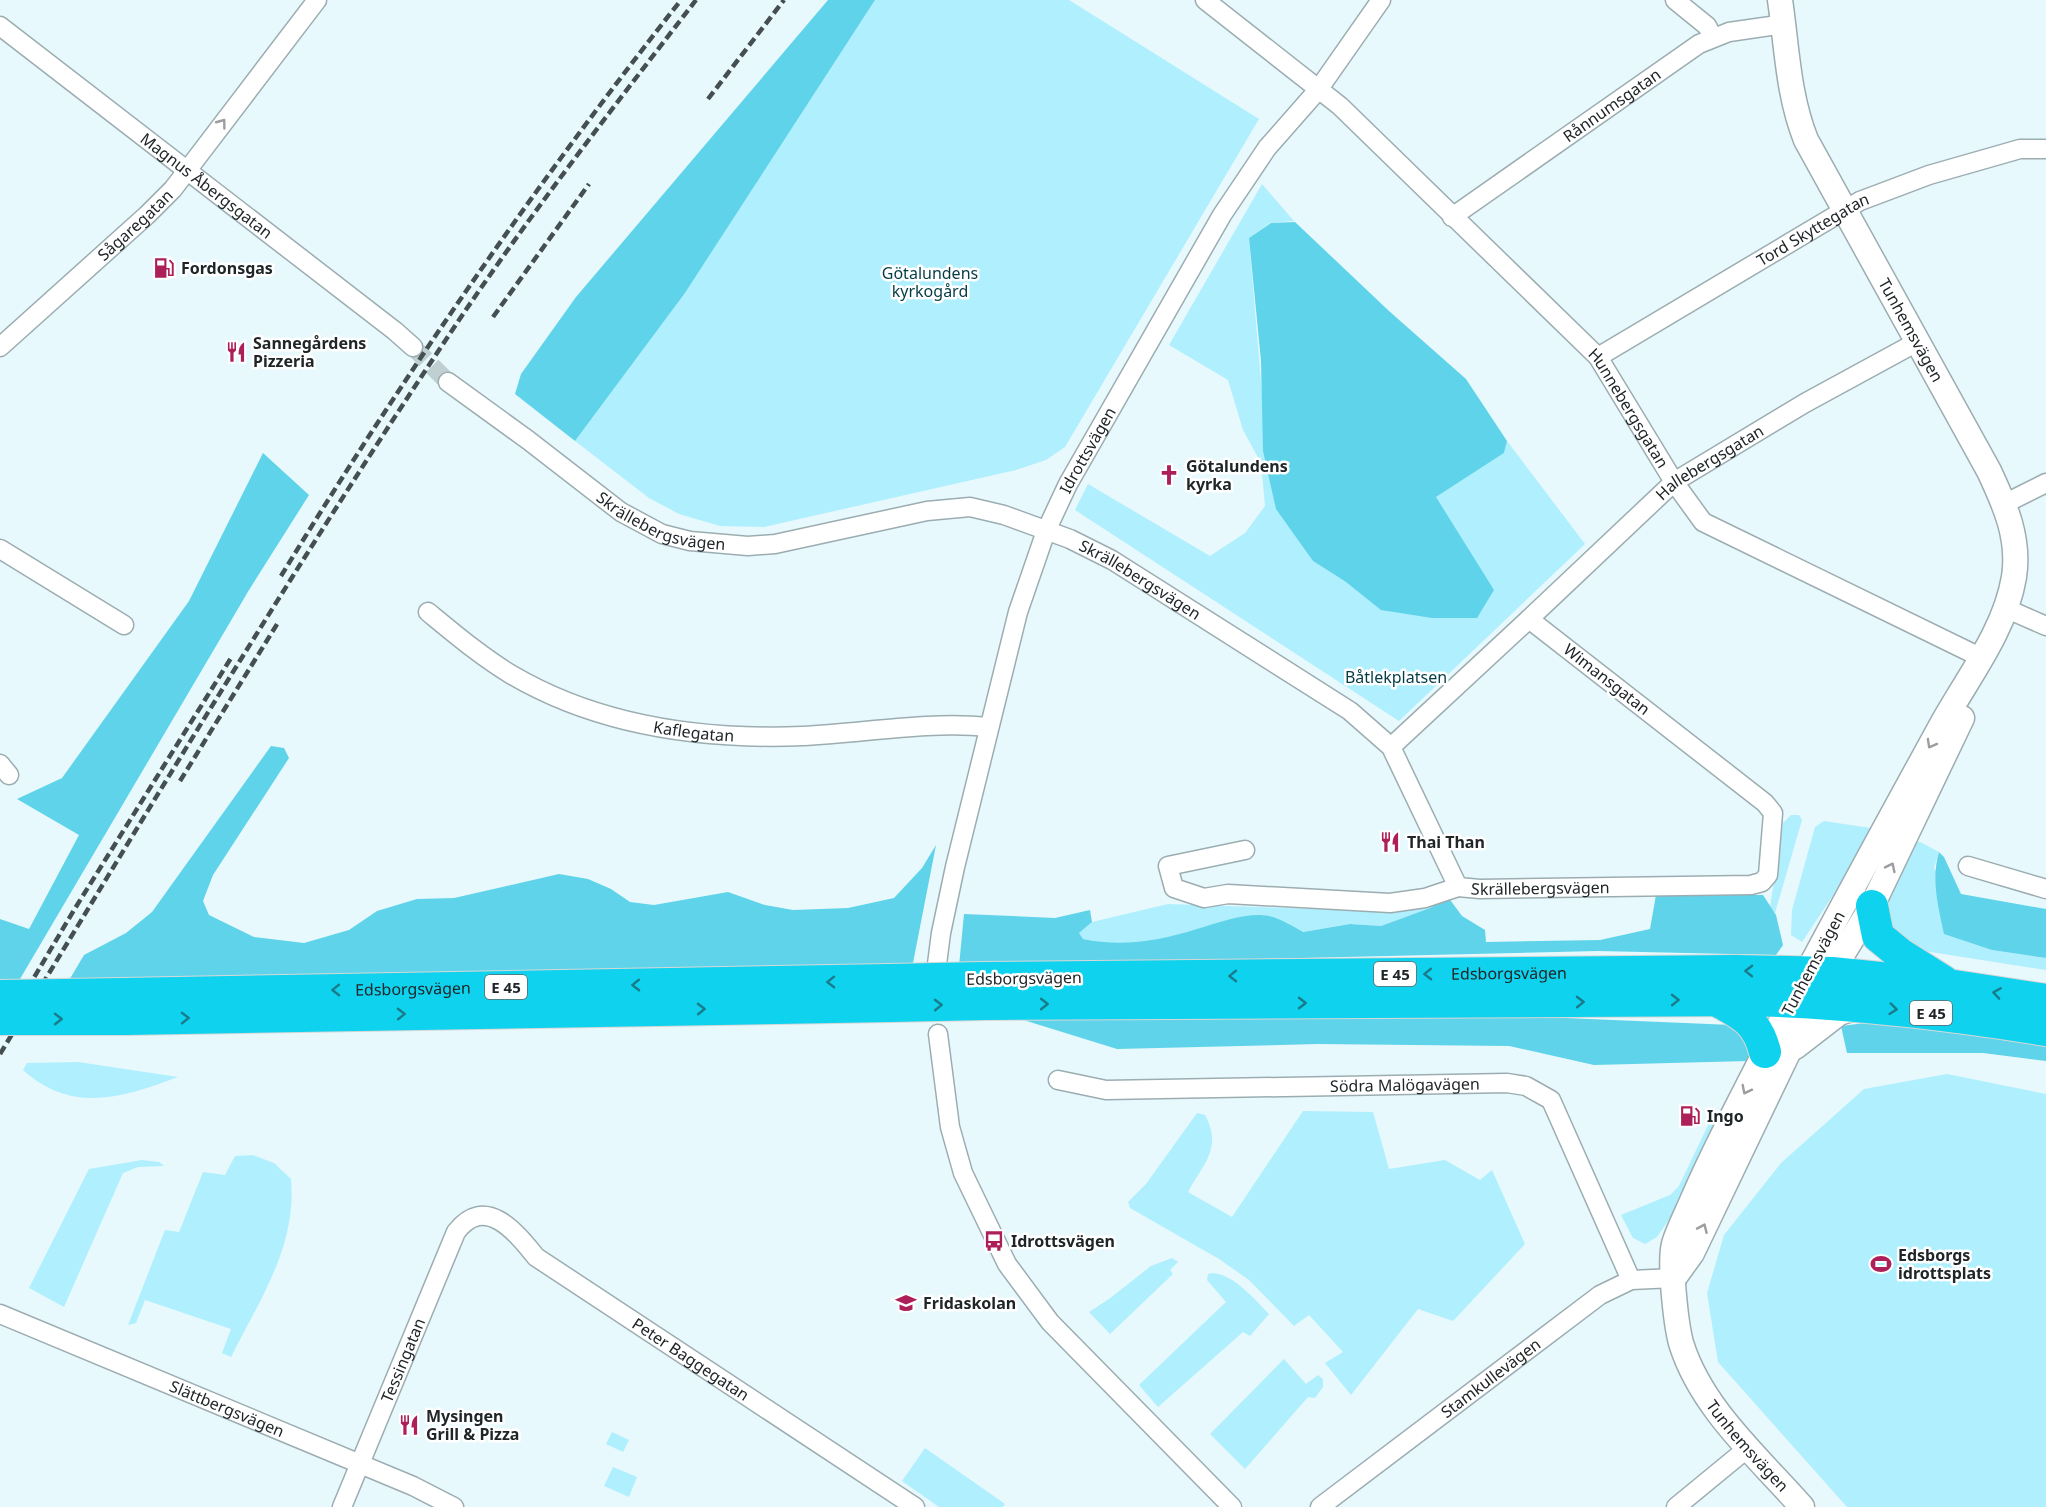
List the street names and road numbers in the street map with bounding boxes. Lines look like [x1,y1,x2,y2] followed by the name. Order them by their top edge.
[1558,63,1665,147] street label: Rånnumsgatan
[136,127,277,244] street label: Magnus Åbergsgatan
[93,184,178,265] street label: Sågaregatan
[1752,188,1872,271] street label: Tord Skyttegatan
[1874,274,1949,386] street label: Tunhemsvägen
[1584,343,1674,472] street label: Hunnebergsgatan
[1054,403,1121,497] street label: Idrottsvägen
[1651,420,1768,505] street label: Hallebergsgatan
[592,486,726,555] street label: Skrällebergsvägen
[1076,534,1205,625] street label: Skrällebergsvägen
[1559,638,1655,720] street label: Wimansgatan
[652,715,735,747] street label: Kaflegatan
[1470,876,1610,900] street label: Skrällebergsvägen
[1776,907,1850,1019] street label: Tunhemsvägen
[1374,962,1416,986] road number: E 45
[1451,962,1567,985] street label: Edsborgsvägen
[966,966,1082,990] street label: Edsborgsvägen
[485,975,527,999] road number: E 45
[355,977,471,1001] street label: Edsborgsvägen
[1910,1001,1952,1025] road number: E 45
[1330,1072,1480,1097] street label: Södra Malögavägen
[628,1313,754,1406] street label: Peter Baggegatan
[376,1314,430,1406] street label: Tessingatan
[1436,1333,1545,1423] street label: Stamkullevägen
[166,1375,288,1442] street label: Slättbergsvägen
[1701,1395,1794,1497] street label: Tunhemsvägen

